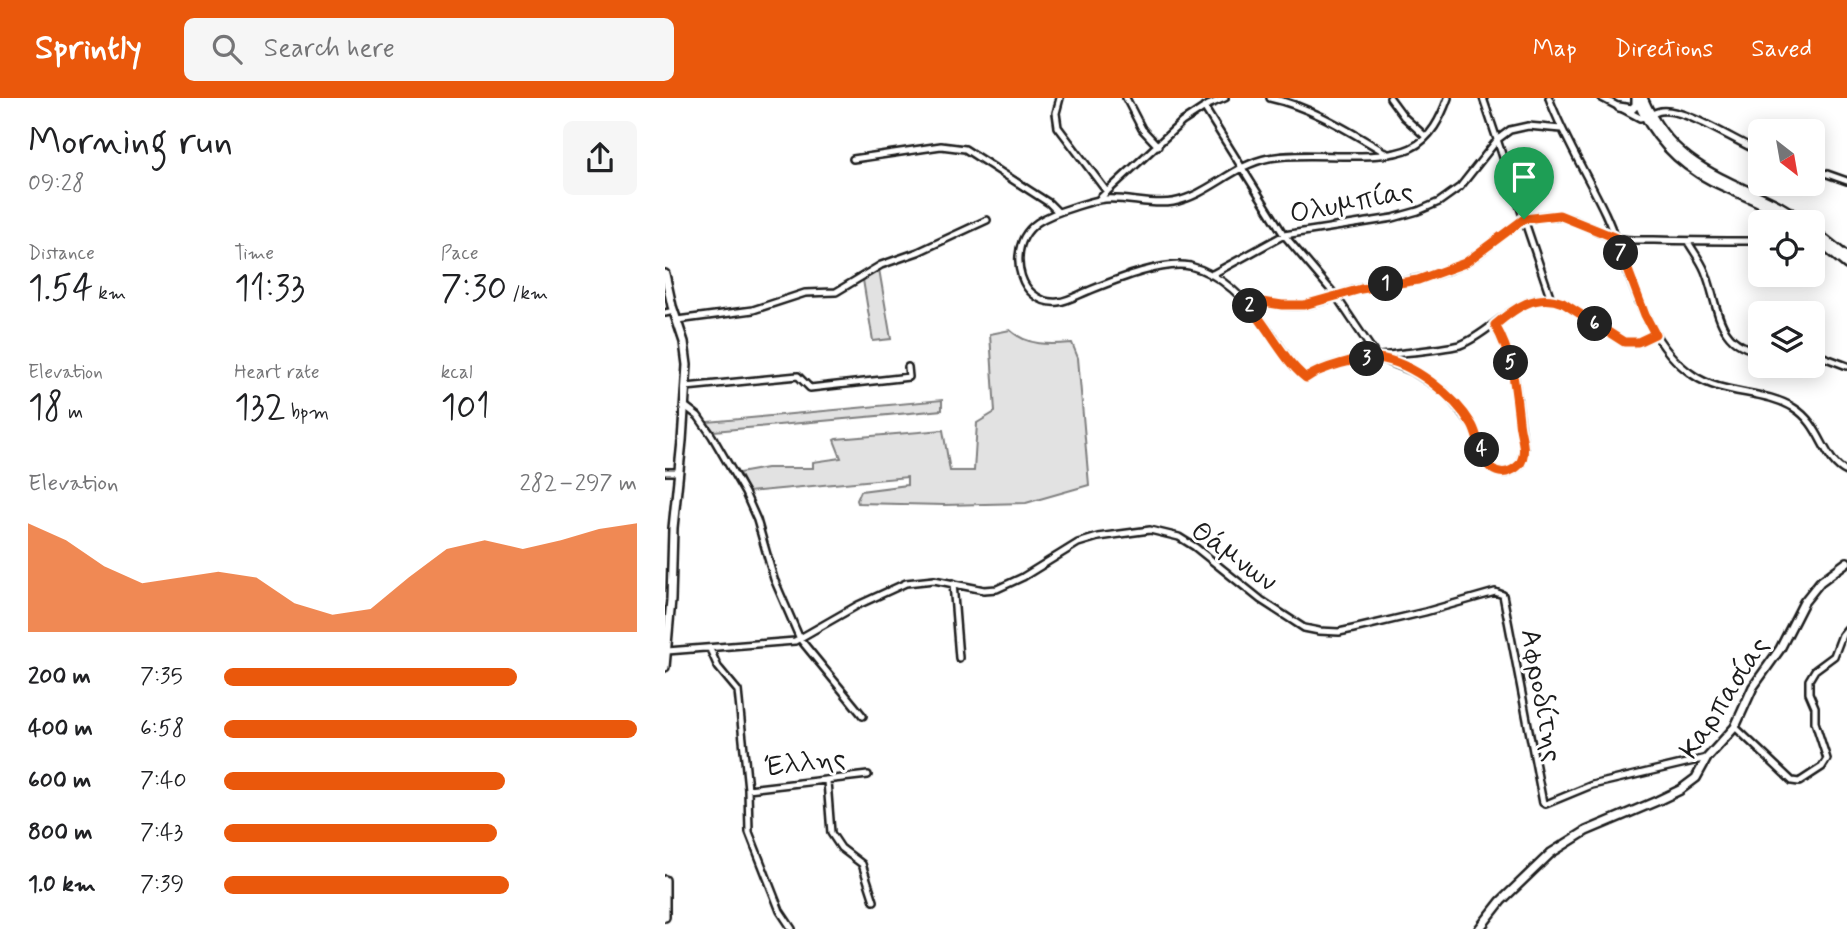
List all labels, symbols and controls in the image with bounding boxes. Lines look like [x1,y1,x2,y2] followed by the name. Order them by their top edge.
[184,18,674,81] search box
[35,27,142,71] text: Sprintly
[208,30,246,68] icon: search
[264,32,395,66] text: Search here
[1533,34,1577,65] text: Map
[1615,34,1713,65] text: Directions
[1751,34,1812,65] text: Saved
[28,118,233,167] text: Morning run
[1748,119,1825,196] north arrow
[1748,119,1825,378] map controls
[563,121,637,195] button: share
[1494,147,1554,219] pin
[1505,158,1543,196] icon: arrive
[28,169,85,199] text: 09:28
[1286,173,1417,234] street label: Ολυμπίας
[1748,210,1825,287] button: locate
[1604,236,1639,270] pin: 7
[1615,240,1626,265] text: 7
[28,241,95,266] text: Distance
[234,241,274,266] text: Time
[441,241,478,266] text: Pace
[28,266,93,312] text: 1.54
[234,266,305,312] text: 11:33
[441,266,507,312] text: 7:30
[1369,266,1403,302] pin: 1
[1381,271,1390,296] text: 1
[93,281,126,306] text: km
[507,281,548,306] text: /km
[1233,288,1267,324] pin: 2
[1245,293,1254,318] text: 2
[1748,301,1825,378] button: layers
[1577,306,1613,342] pin: 6
[1590,311,1599,336] text: 6
[1349,342,1385,376] pin: 3
[1493,345,1529,380] pin: 5
[1362,346,1371,371] text: 3
[1505,350,1516,375] text: 5
[28,360,103,385] text: Elevation
[234,360,320,385] text: Heart rate
[441,360,473,385] text: kcal
[28,385,63,431] text: 18
[234,385,286,431] text: 132
[441,385,490,431] text: 101
[63,400,83,425] text: m
[286,400,329,425] text: bpm
[1465,432,1499,468] pin: 4
[1476,437,1487,462] text: 4
[28,469,119,499] text: Elevation
[519,469,637,499] text: 282–297 m
[1183,513,1284,601] street label: Θάμνων
[1511,626,1570,765] street label: Αφροδίτης
[1672,630,1778,767] street label: Καρπασίας
[28,662,91,692] text: 200 m
[140,662,183,692] text: 7:35
[28,714,93,744] text: 400 m
[140,714,184,744] text: 6:58
[763,740,848,787] street label: Έλλης
[28,766,91,796] text: 600 m
[140,766,187,796] text: 7:40
[28,818,92,848] text: 800 m
[140,818,183,848] text: 7:43
[28,870,96,900] text: 1.0 km
[140,870,184,900] text: 7:39

